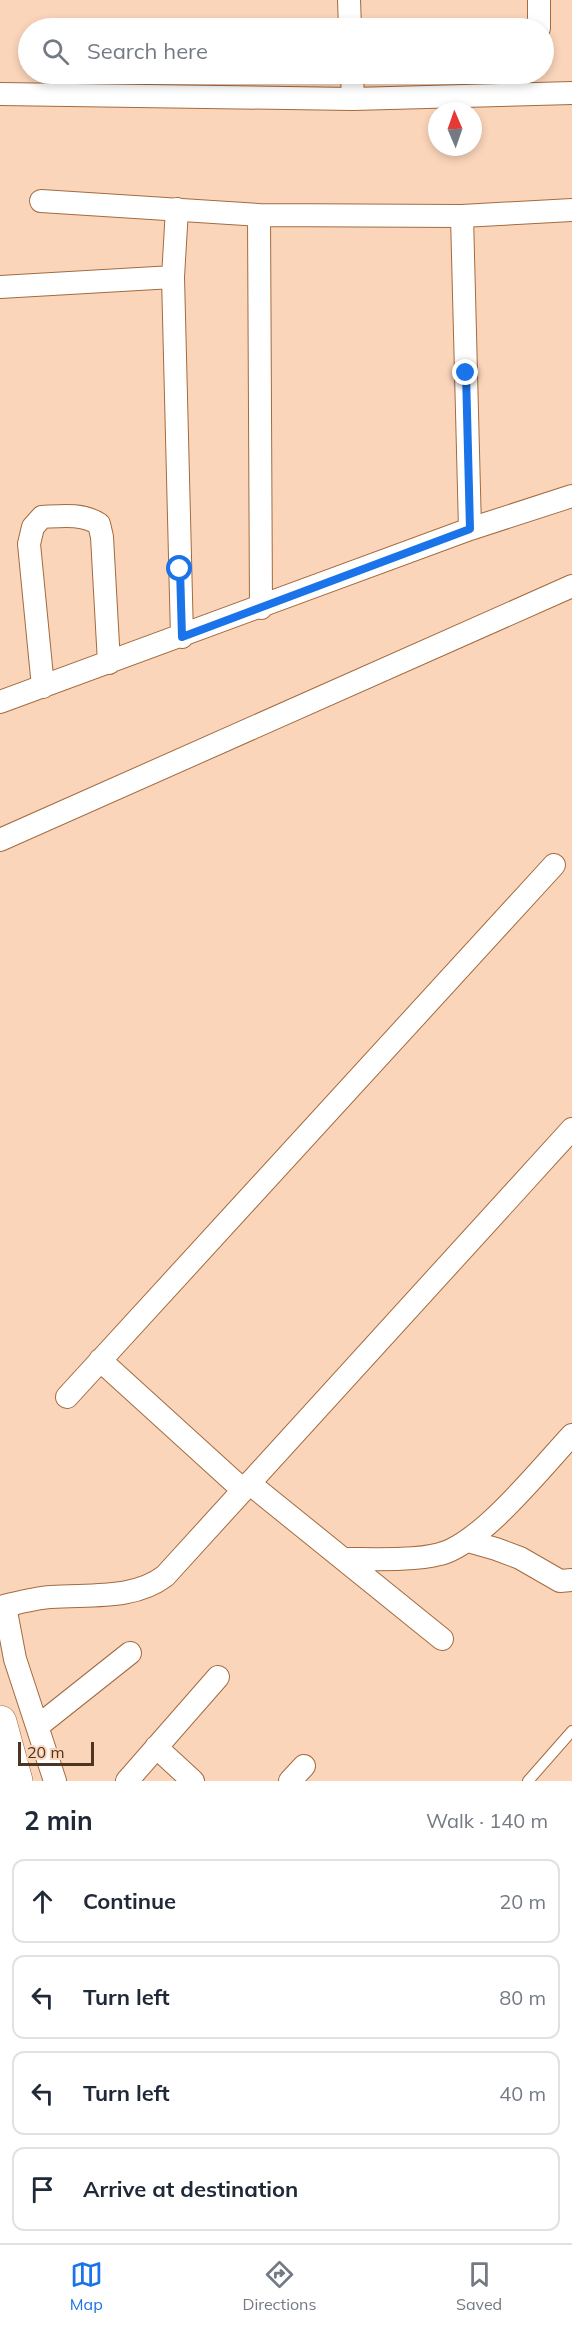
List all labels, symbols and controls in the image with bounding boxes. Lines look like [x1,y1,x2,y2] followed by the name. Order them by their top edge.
[18,18,554,84] search box
[39,35,72,68] icon: search
[87,37,208,65] text: Search here
[428,102,482,156] north arrow
[452,359,478,385] route end
[166,555,192,581] route start
[18,1739,94,1766] scale bar
[27,1742,64,1762] text: 20 m
[24,1804,93,1837] text: 2 min
[426,1808,548,1833] text: Walk · 140 m
[26,1885,59,1918] icon: ahead
[83,1887,176,1915] text: Continue
[499,1889,546,1914] text: 20 m
[26,1981,59,2014] icon: left
[83,1983,170,2011] text: Turn left
[499,1985,546,2010] text: 80 m
[26,2077,59,2110] icon: left
[83,2079,170,2107] text: Turn left
[499,2081,546,2106] text: 40 m
[26,2173,59,2206] icon: arrive
[83,2175,298,2203] text: Arrive at destination
[70,2258,103,2314] tab: Map
[242,2258,316,2314] tab: Directions
[456,2258,502,2314] tab: Saved

